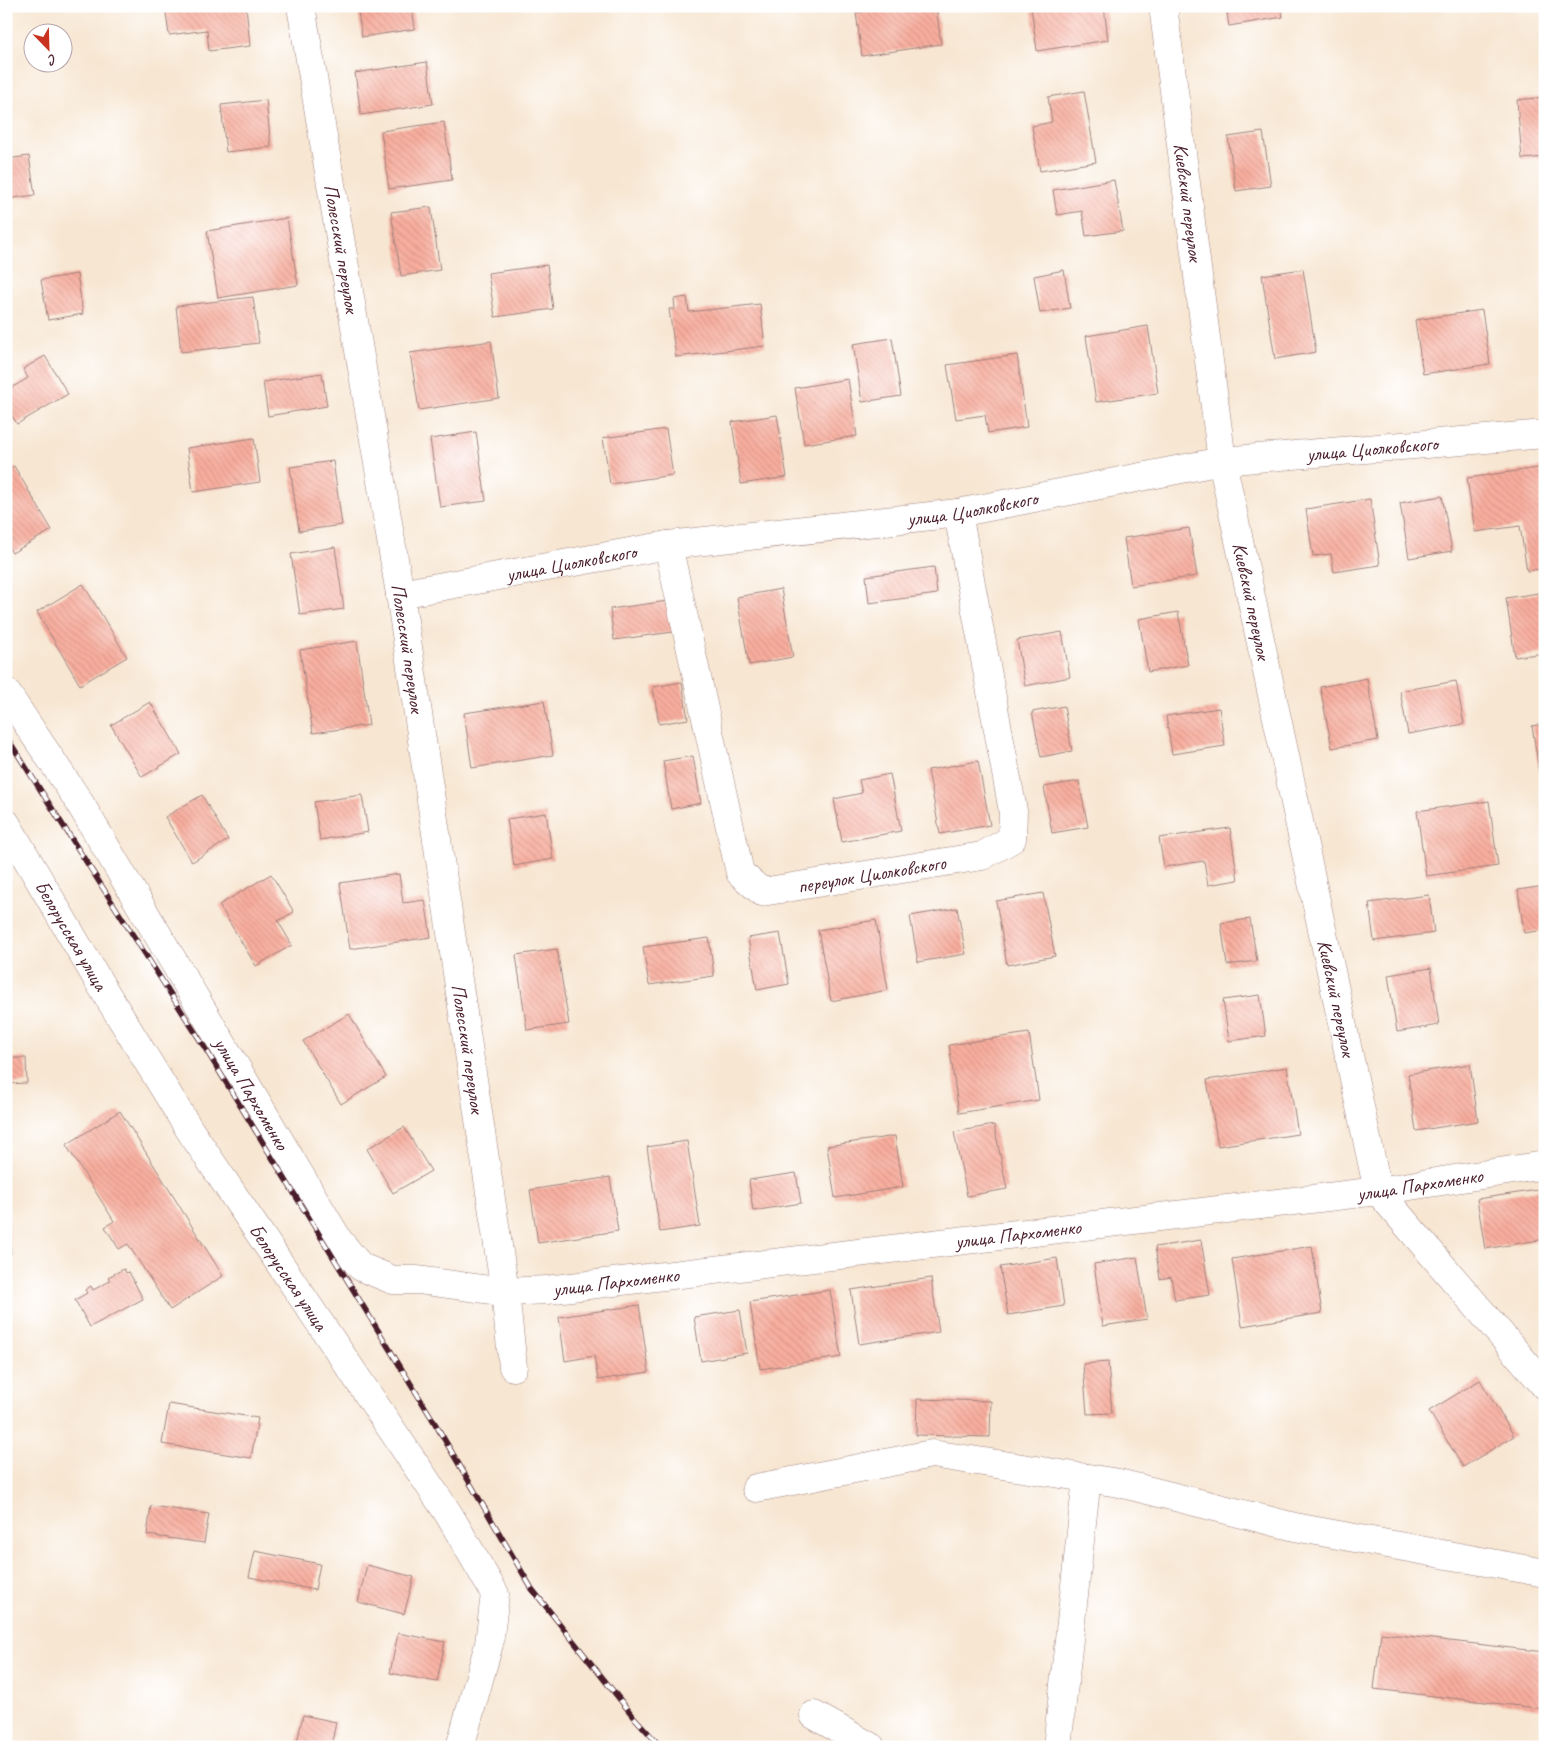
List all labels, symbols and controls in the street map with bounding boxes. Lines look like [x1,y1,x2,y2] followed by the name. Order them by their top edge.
[22,22,72,72] north arrow
[44,50,59,70] text: С
[1168,142,1209,265] street label: Киевский переулок
[319,182,365,316] street label: Полесский переулок
[1305,430,1441,466] street label: улица Циолковского
[905,485,1041,531] street label: улица Циолковского
[503,538,640,587] street label: улица Циолковского
[1227,540,1277,663] street label: Киевский переулок
[386,582,430,716] street label: Полесский переулок
[796,850,948,898] street label: переулок Циолковского
[30,876,115,997] street label: Белорусская улица
[1312,937,1362,1060] street label: Киевский переулок
[446,982,491,1116] street label: Полесский переулок
[208,1032,295,1155] street label: улица Пархоменко
[1355,1162,1485,1206] street label: улица Пархоменко
[953,1214,1083,1254] street label: улица Пархоменко
[244,1219,335,1337] street label: Белорусская улица
[551,1262,681,1302] street label: улица Пархоменко

